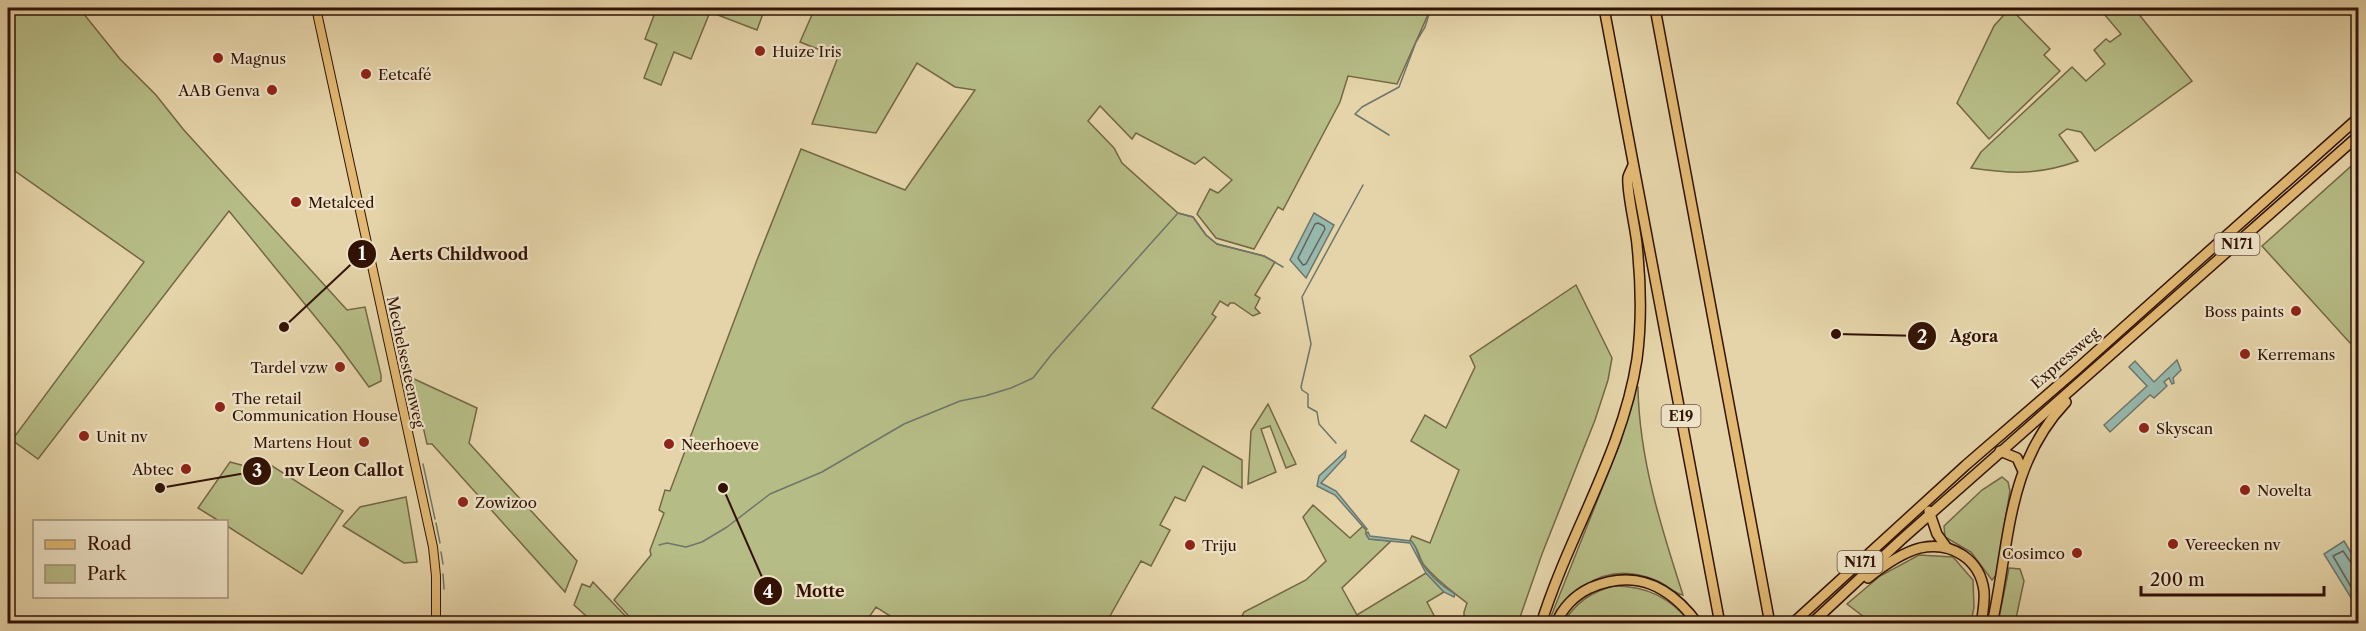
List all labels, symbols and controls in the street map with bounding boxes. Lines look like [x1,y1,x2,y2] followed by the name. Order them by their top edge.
[772,42,842,61] place label: Huize Iris
[753,44,767,58] marker: Huize Iris
[230,49,286,68] place label: Magnus
[211,51,225,65] marker: Magnus
[378,65,431,84] place label: Eetcafé
[359,67,373,81] marker: Eetcafé
[177,81,260,100] place label: AAB Genva
[265,83,279,97] marker: AAB Genva
[308,193,374,212] place label: Metalced
[289,195,303,209] marker: Metalced
[2214,233,2260,255] road number: N171
[347,237,540,271] callout: Aerts Childwood
[358,243,366,265] text: 1
[389,244,529,264] text: Aerts Childwood
[383,294,429,430] street label: Mechelsesteenweg
[2204,302,2284,321] place label: Boss paints
[2289,304,2303,318] marker: Boss paints
[1907,319,2010,353] callout: Agora
[2027,323,2103,393] street label: Expressweg
[1917,326,1927,348] text: 2
[1949,326,1999,346] text: Agora
[2257,345,2335,364] place label: Kerremans
[2238,347,2252,361] marker: Kerremans
[250,358,329,377] place label: Tardel vzw
[333,360,347,374] marker: Tardel vzw
[232,389,398,425] place label: The retail Communication House
[213,400,227,414] marker: The retail Communication House
[1662,405,1700,427] road number: E19
[2156,419,2214,438] place label: Skyscan
[2137,421,2151,435] marker: Skyscan
[96,427,148,446] place label: Unit nv
[77,429,91,443] marker: Unit nv
[253,433,353,452] place label: Martens Hout
[357,435,371,449] marker: Martens Hout
[681,435,759,454] place label: Neerhoeve
[662,437,676,451] marker: Neerhoeve
[242,454,416,488] callout: nv Leon Callot
[131,460,174,479] place label: Abtec
[252,460,262,482] text: 3
[284,460,404,480] text: nv Leon Callot
[179,462,193,476] marker: Abtec
[2257,481,2312,500] place label: Novelta
[2238,483,2252,497] marker: Novelta
[475,493,537,512] place label: Zowizoo
[456,495,470,509] marker: Zowizoo
[33,520,228,598] legend
[87,533,132,555] text: Road
[2184,535,2282,554] place label: Vereecken nv
[1202,536,1237,555] place label: Triju
[2166,537,2180,551] marker: Vereecken nv
[1183,538,1197,552] marker: Triju
[2002,544,2065,563] place label: Cosimco
[2070,546,2084,560] marker: Cosimco
[1838,551,1882,573] road number: N171
[2141,559,2324,597] scale bar
[87,563,128,585] text: Park
[2150,569,2205,591] text: 200 m
[753,574,856,608] callout: Motte
[763,581,773,603] text: 4
[795,581,845,601] text: Motte

